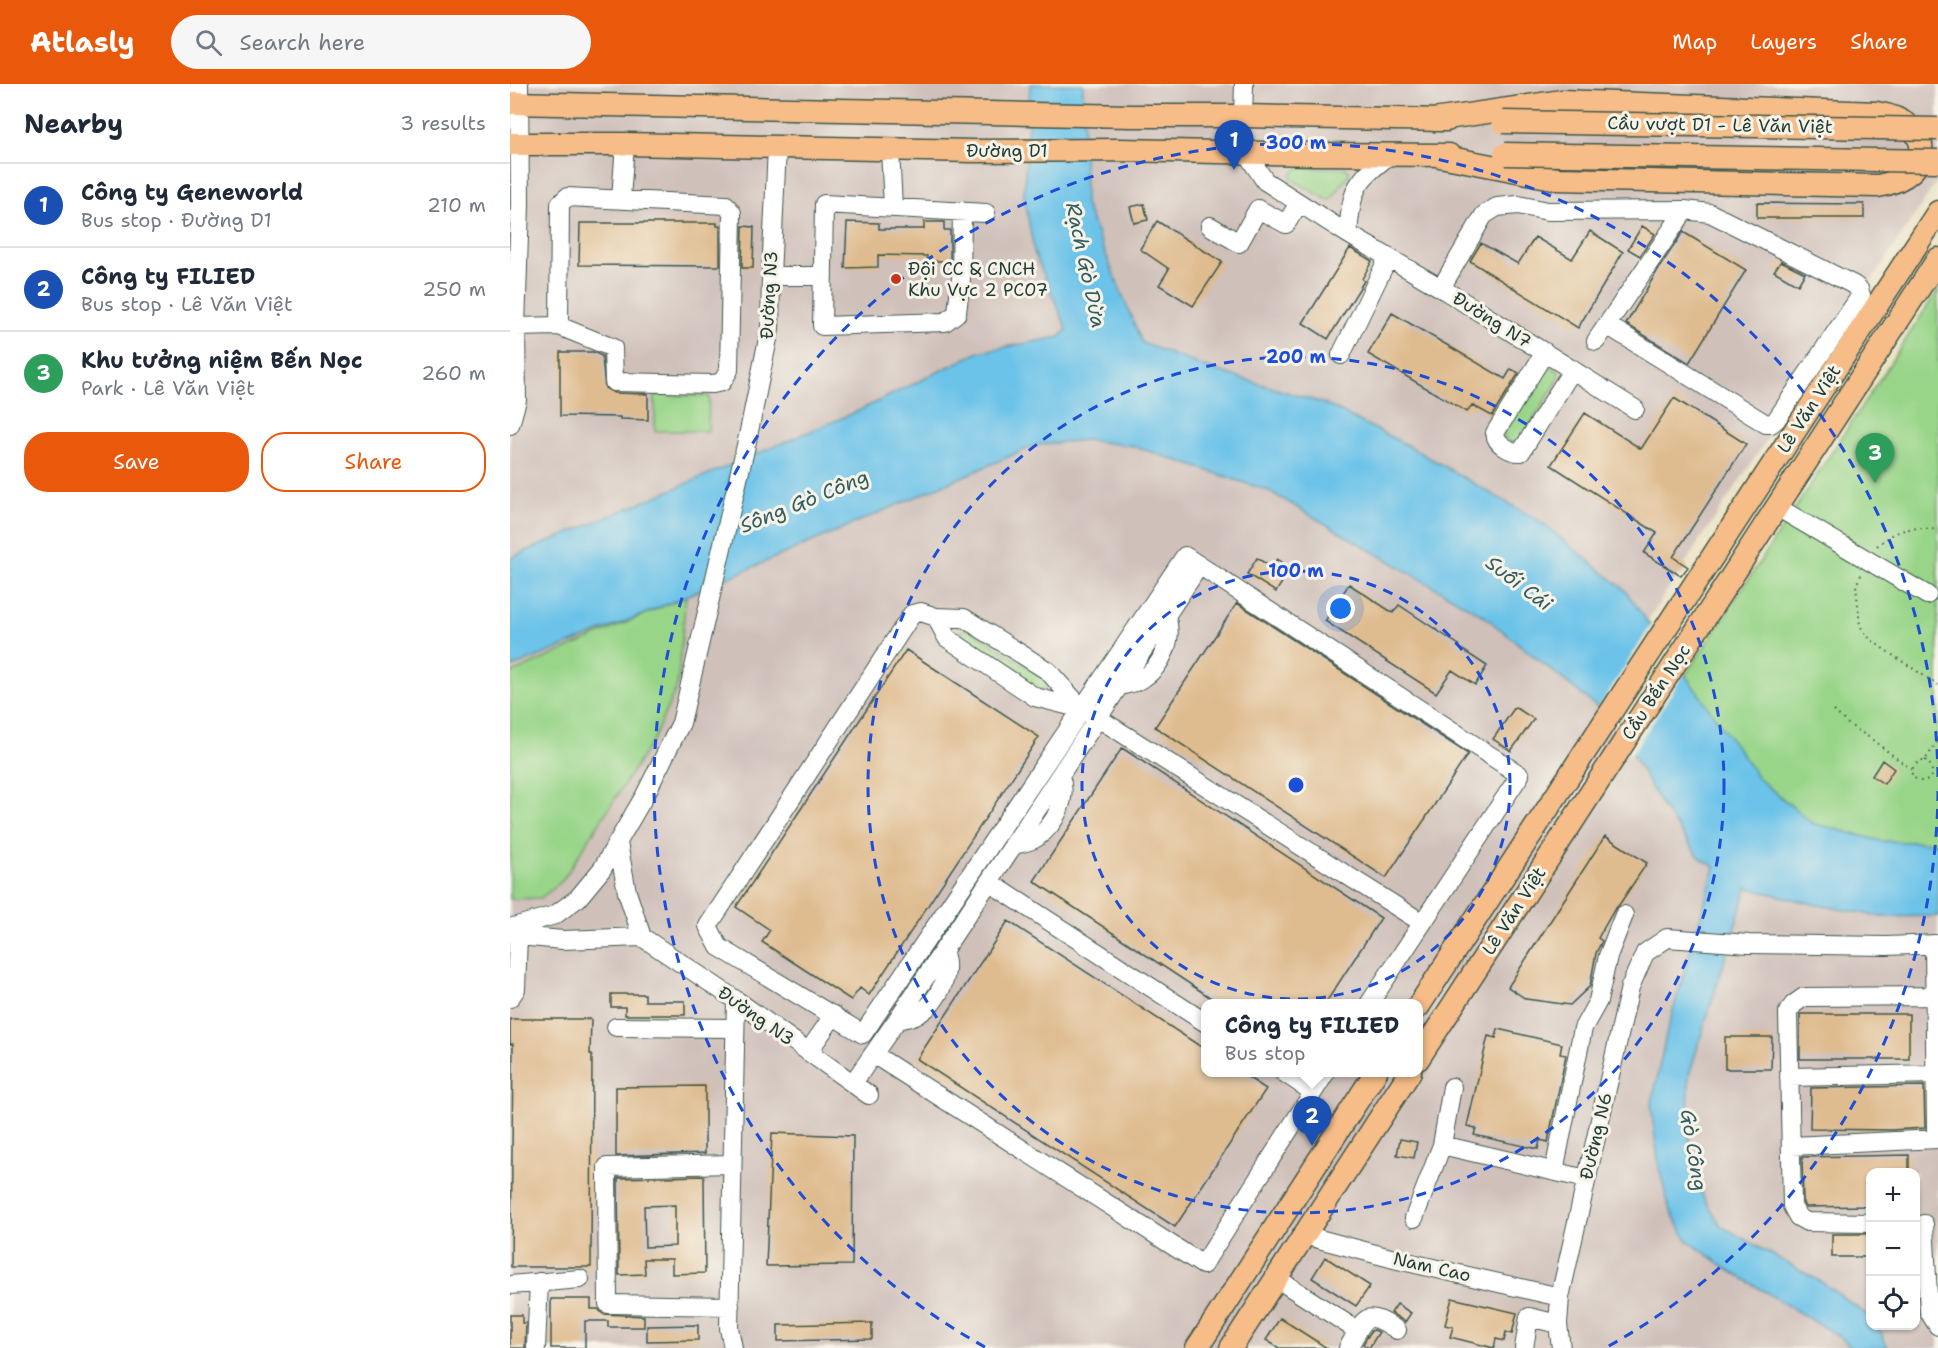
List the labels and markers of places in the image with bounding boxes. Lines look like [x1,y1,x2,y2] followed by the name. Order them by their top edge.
[1214,120,1254,170] pin: 1
[908,257,1048,302] place label: Đội CC & CNCH Khu Vực 2 PC07
[889,272,903,286] marker: Đội CC & CNCH Khu Vực 2 PC07
[1856,434,1894,483] pin: 3
[1286,775,1306,795] centre of rings
[1292,1096,1332,1146] pin: 2

